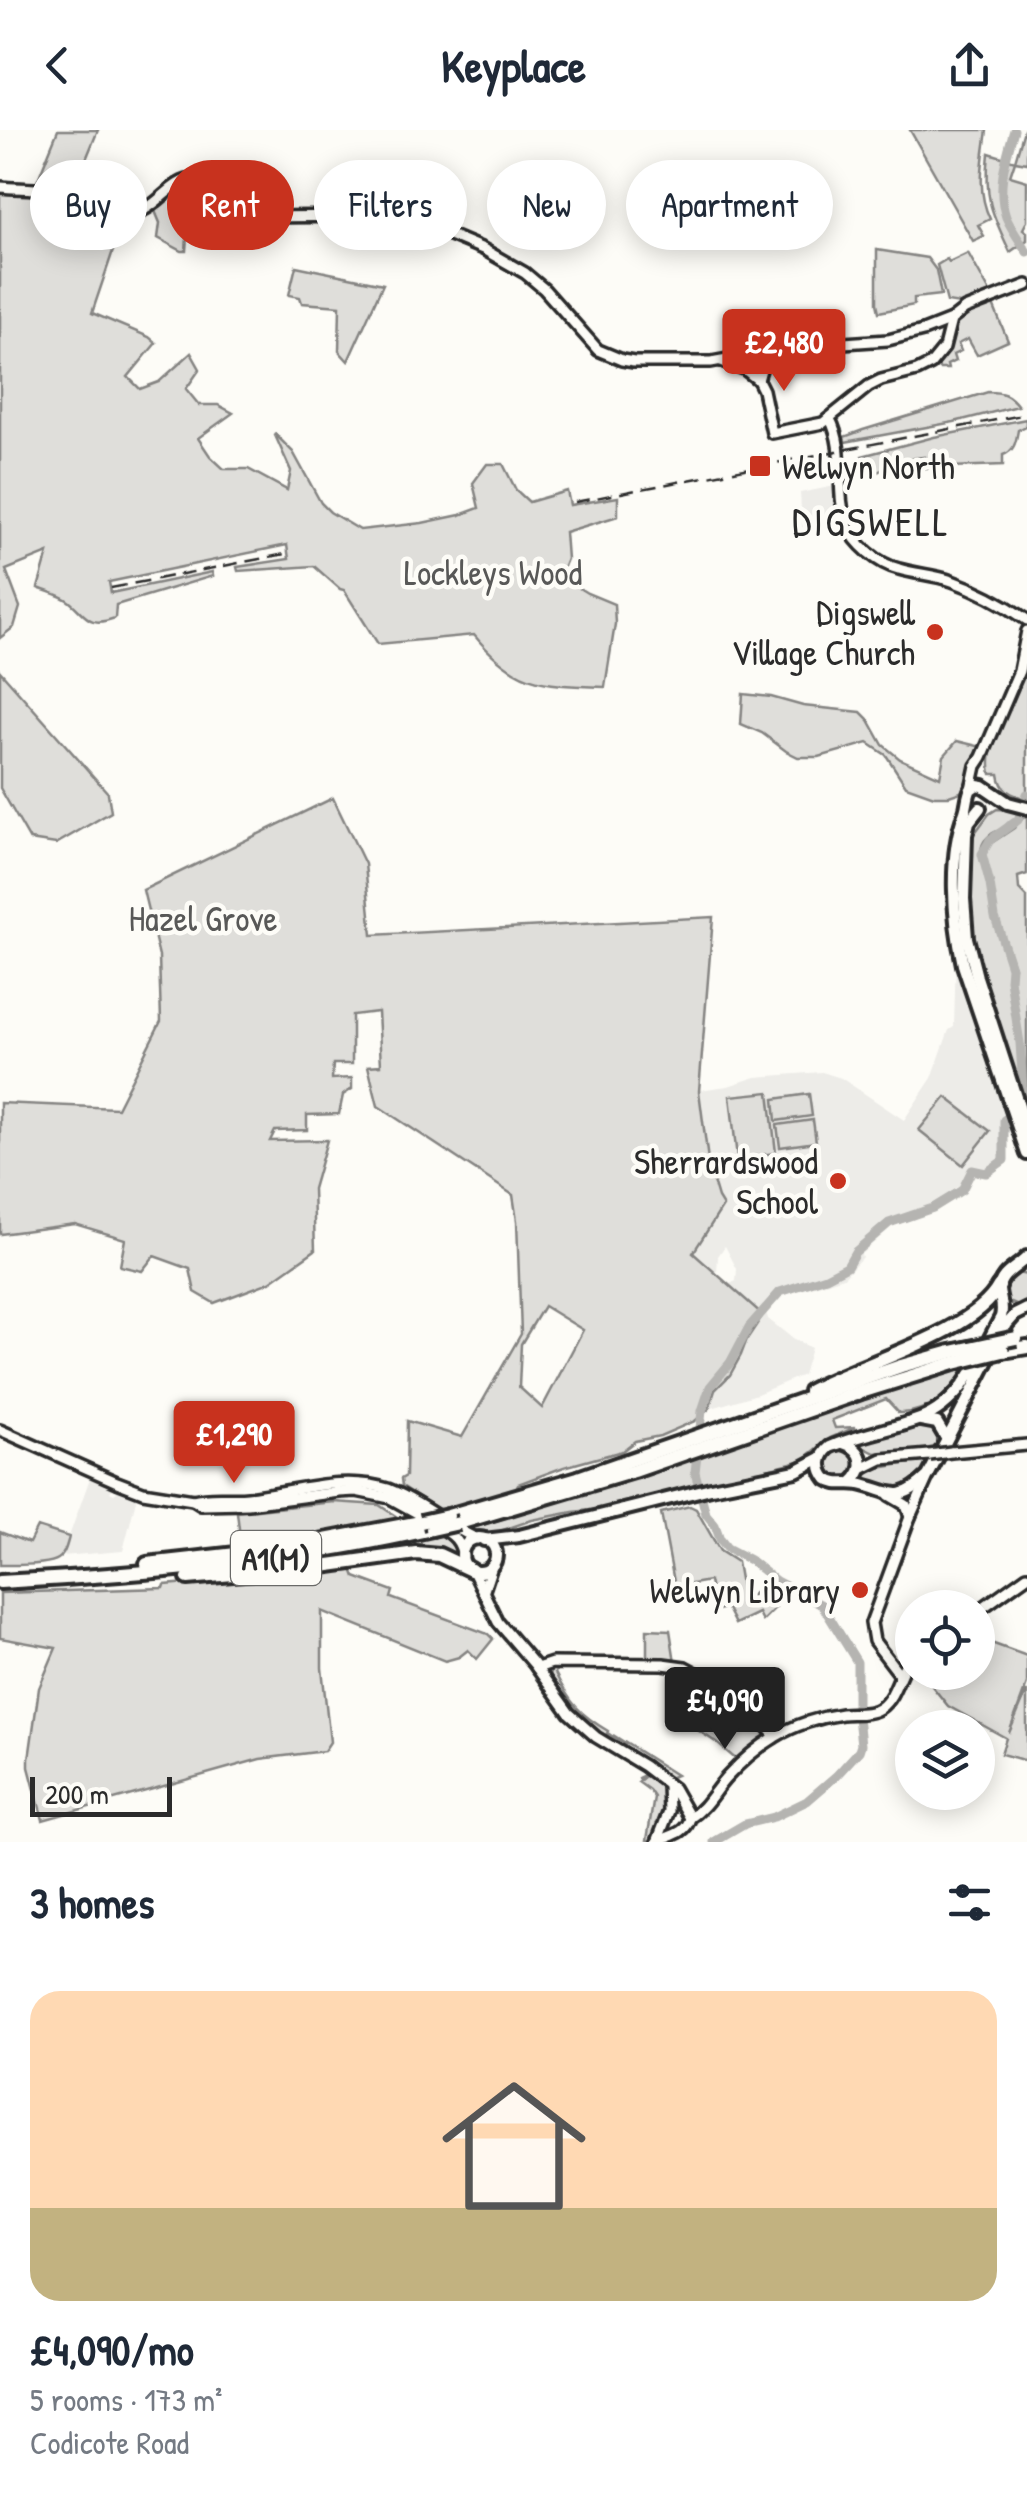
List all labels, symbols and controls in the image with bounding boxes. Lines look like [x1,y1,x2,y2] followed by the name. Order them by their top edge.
[441,35,586,96] text: Keyplace
[30,38,85,93] icon: back
[942,38,997,93] icon: share
[30,160,147,250] chip: Buy
[167,160,294,250] chip: Rent
[314,160,467,250] chip: Filters
[487,160,606,250] chip: New
[626,160,833,250] chip: Apartment
[703,309,865,394] pin: £2,480
[744,320,824,363] text: £2,480
[782,443,955,490] place label: Welwyn North
[747,453,773,479] marker: Welwyn North
[792,494,950,548] district label: DIGSWELL
[404,549,582,596] park label: Lockleys Wood
[731,589,916,676] place label: Digswell Village Church
[924,621,946,643] marker: Digswell Village Church
[129,895,277,942] park label: Hazel Grove
[634,1138,819,1225] place label: Sherrardswood School
[827,1170,849,1192] marker: Sherrardswood School
[153,1401,315,1486] pin: £1,290
[196,1412,272,1455] text: £1,290
[231,1531,321,1585] road number: A1(M)
[650,1567,840,1614] place label: Welwyn Library
[849,1579,871,1601] marker: Welwyn Library
[895,1590,995,1810] map controls
[895,1590,995,1690] button: locate
[644,1667,806,1752] pin: £4,090
[687,1678,763,1721] text: £4,090
[895,1710,995,1810] button: layers
[30,1772,172,1816] scale bar
[45,1775,109,1813] text: 200 m
[30,1874,155,1931] text: 3 homes
[942,1875,997,1930] icon: filters
[424,2056,604,2236] icon: home
[30,2321,194,2378] text: £4,090/mo
[30,2378,222,2421] text: 5 rooms · 173 m²
[30,2421,189,2464] text: Codicote Road

